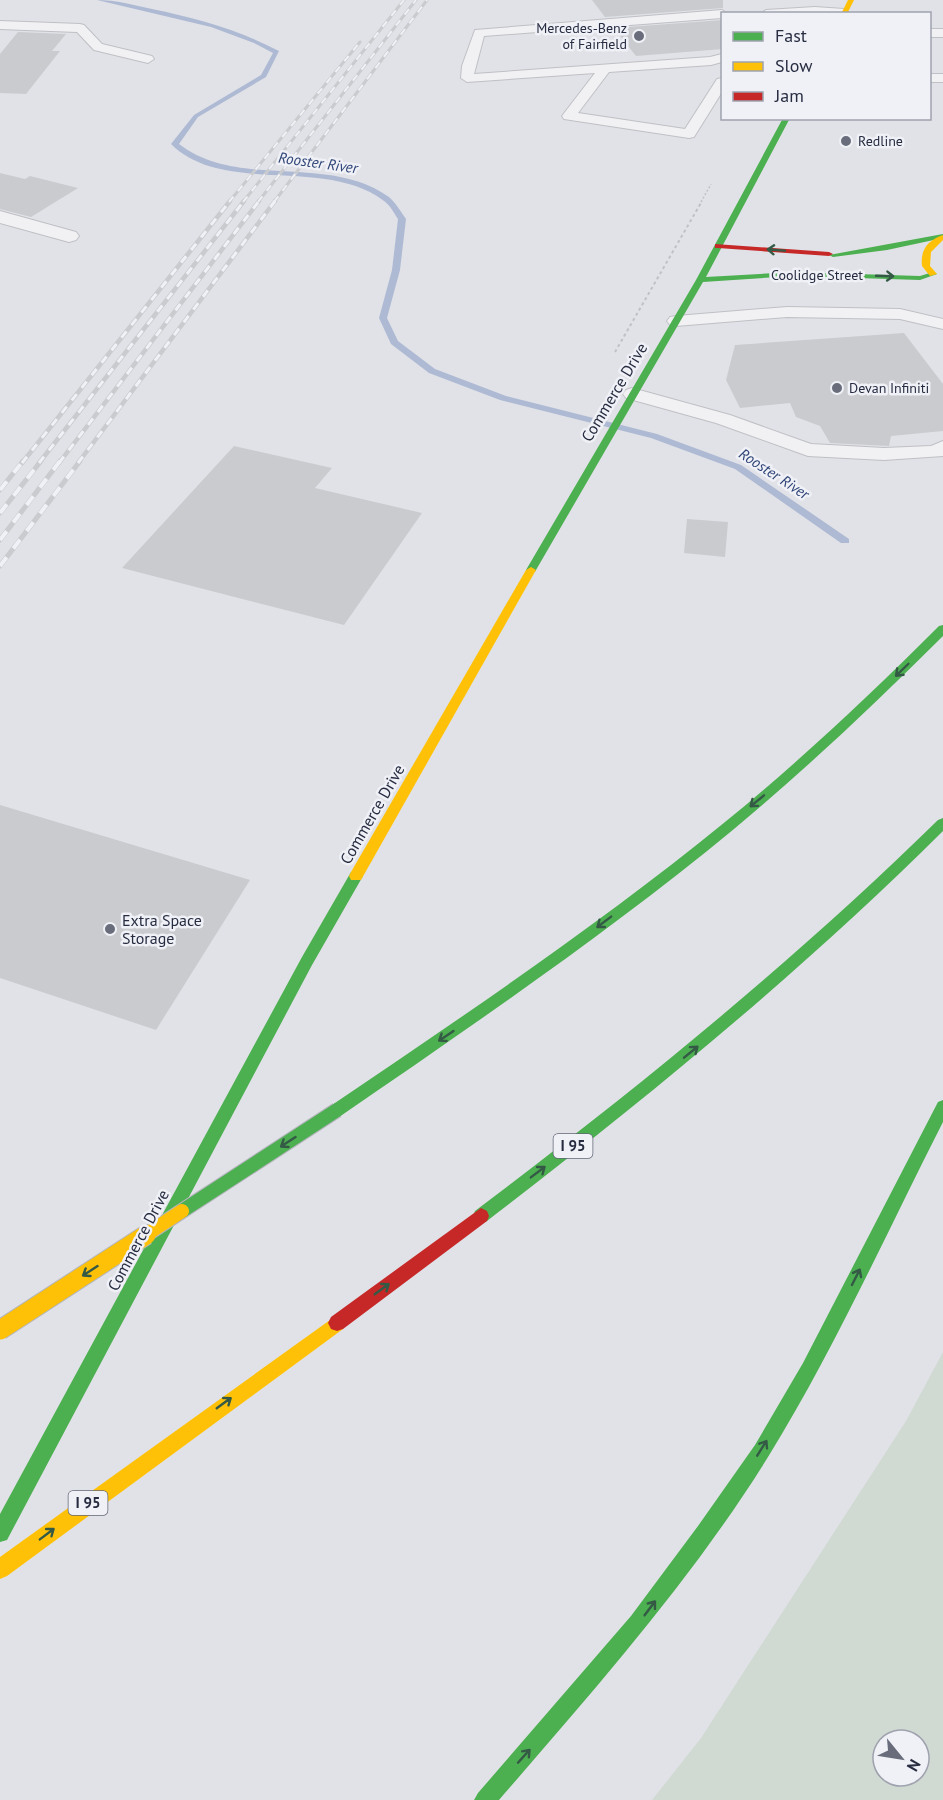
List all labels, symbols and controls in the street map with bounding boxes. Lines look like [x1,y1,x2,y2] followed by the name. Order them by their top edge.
[721,12,931,120] legend
[536,19,627,53] place label: Mercedes-Benz of Fairfield
[775,24,807,47] text: Fast
[632,29,646,43] marker: Mercedes-Benz of Fairfield
[775,54,813,77] text: Slow
[774,84,804,107] text: Jam
[858,132,903,150] place label: Redline
[839,134,853,148] marker: Redline
[277,148,360,178] water label: Rooster River
[766,245,786,256] one-way arrow
[771,266,863,284] street label: Coolidge Street
[874,270,894,281] one-way arrow
[577,339,651,445] street label: Commerce Drive
[849,379,929,397] place label: Devan Infiniti
[830,381,844,395] marker: Devan Infiniti
[736,444,814,504] water label: Rooster River
[894,663,909,677] one-way arrow
[335,761,409,867] street label: Commerce Drive
[749,794,765,807] one-way arrow
[122,910,202,948] place label: Extra Space Storage
[597,915,613,928] one-way arrow
[103,922,117,936] marker: Extra Space Storage
[439,1030,455,1042] one-way arrow
[683,1045,699,1058] one-way arrow
[554,1134,592,1158] road number: I 95
[280,1135,297,1148] one-way arrow
[530,1166,546,1179] one-way arrow
[103,1186,173,1294] street label: Commerce Drive
[82,1265,99,1277] one-way arrow
[851,1269,862,1287] one-way arrow
[373,1283,389,1295] one-way arrow
[215,1397,231,1409] one-way arrow
[756,1440,768,1457] one-way arrow
[68,1491,107,1515] road number: I 95
[39,1527,55,1540] one-way arrow
[644,1600,656,1616] one-way arrow
[871,1728,931,1788] north arrow
[517,1749,531,1764] one-way arrow
[903,1756,925,1775] text: N

